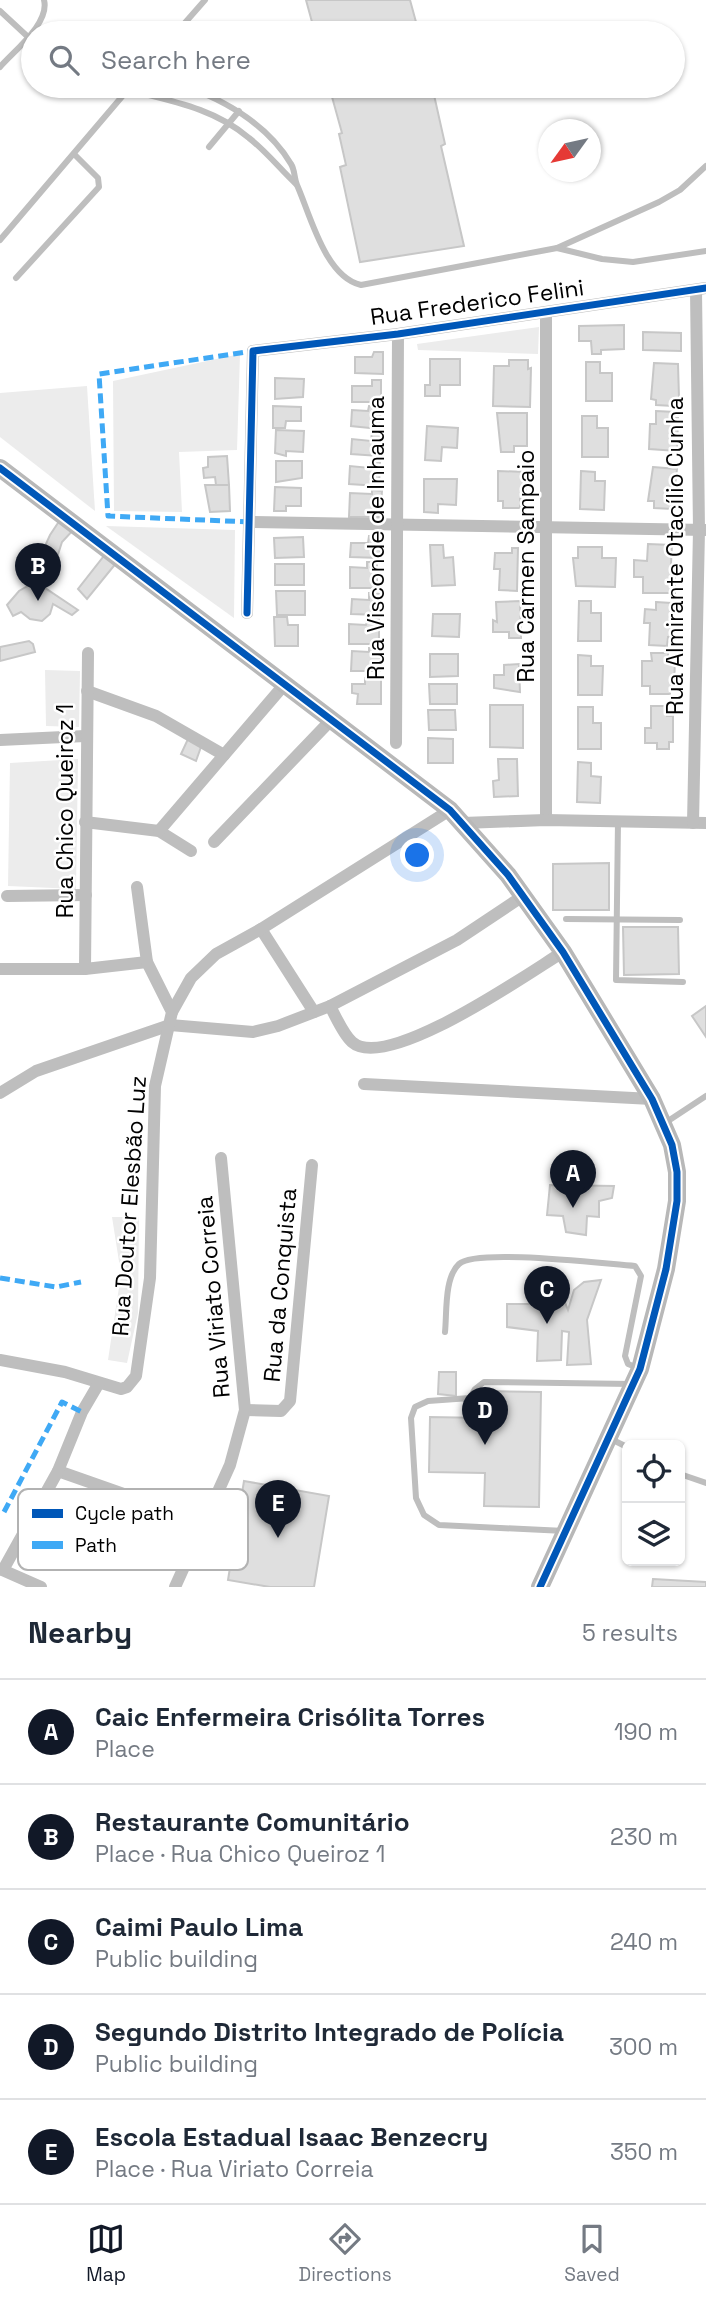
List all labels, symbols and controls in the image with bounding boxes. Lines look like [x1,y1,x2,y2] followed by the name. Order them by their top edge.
[21,21,685,98] search box
[45,41,83,79] icon: search
[101,43,251,77] text: Search here
[538,119,601,182] north arrow
[368,272,586,332] street label: Rua Frederico Felini
[361,396,391,680] street label: Rua Visconde de Inhauma
[660,397,690,715] street label: Rua Almirante Otacílio Cunha
[511,450,541,682] street label: Rua Carmen Sampaio
[15,543,61,601] pin: B
[50,704,80,918] street label: Rua Chico Queiroz 1
[400,838,434,872] your location
[105,1075,153,1337] street label: Rua Doutor Elesbão Luz
[550,1150,596,1208] pin: A
[257,1187,303,1383] street label: Rua da Conquista
[189,1195,237,1399] street label: Rua Viriato Correia
[524,1266,570,1324] pin: C
[462,1387,508,1445] pin: D
[622,1440,685,1566] map controls
[622,1440,685,1503] button: locate
[255,1480,301,1538] pin: E
[18,1489,248,1570] legend
[75,1501,174,1526] text: Cycle path
[622,1503,685,1566] button: layers
[75,1533,117,1558] text: Path
[28,1613,132,1652] text: Nearby
[582,1618,678,1648] text: 5 results
[95,1700,485,1734] text: Caic Enfermeira Crisólita Torres
[44,1717,58,1747] text: A
[614,1717,678,1747] text: 190 m
[95,1734,155,1764] text: Place
[95,1805,410,1839] text: Restaurante Comunitário
[43,1822,59,1852] text: B
[610,1822,678,1852] text: 230 m
[95,1839,385,1869] text: Place · Rua Chico Queiroz 1
[95,1910,303,1944] text: Caimi Paulo Lima
[44,1927,58,1957] text: C
[610,1927,678,1957] text: 240 m
[95,1944,258,1974] text: Public building
[95,2015,564,2049] text: Segundo Distrito Integrado de Polícia
[43,2032,59,2062] text: D
[609,2032,678,2062] text: 300 m
[95,2049,258,2079] text: Public building
[95,2120,488,2154] text: Escola Estadual Isaac Benzecry
[45,2137,57,2167] text: E
[610,2137,678,2167] text: 350 m
[95,2154,374,2184] text: Place · Rua Viriato Correia
[86,2220,126,2287] tab: Map
[299,2220,392,2287] tab: Directions
[564,2220,620,2287] tab: Saved

